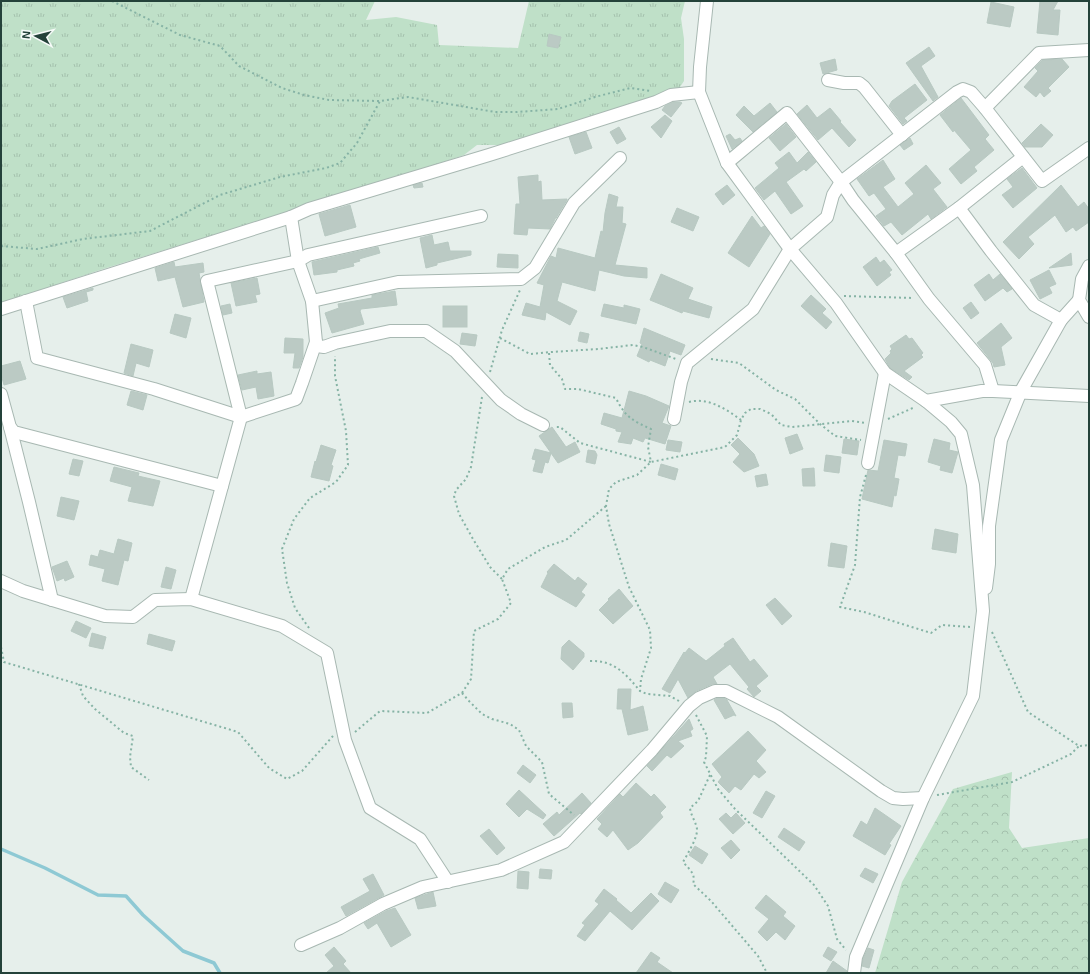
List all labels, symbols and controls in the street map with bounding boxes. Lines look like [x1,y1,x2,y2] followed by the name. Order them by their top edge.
[16,16,56,56] north arrow
[19,30,33,39] text: N

